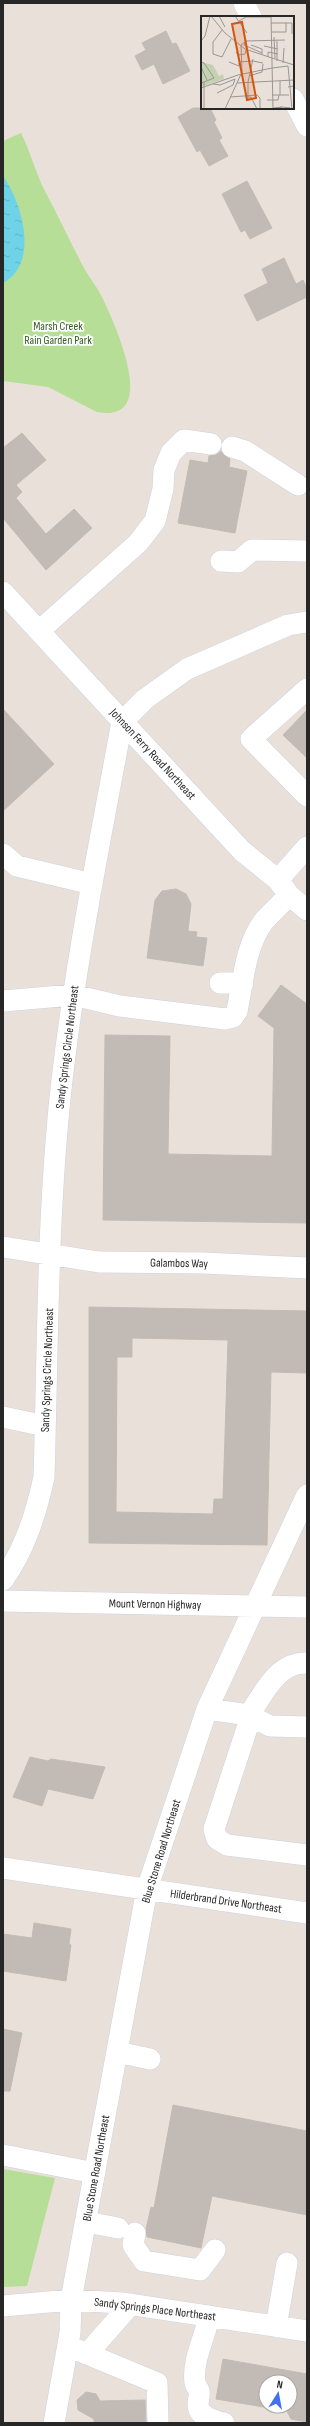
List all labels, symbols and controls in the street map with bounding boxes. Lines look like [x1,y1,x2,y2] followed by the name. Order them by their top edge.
[201,16,294,109] inset map
[24,319,92,348] park label: Marsh Creek Rain Garden Park
[106,705,199,803] street label: Johnson Ferry Road Northeast
[52,984,83,1110] street label: Sandy Springs Circle Northeast
[150,1255,208,1272] street label: Galambos Way
[38,1307,57,1432] street label: Sandy Springs Circle Northeast
[109,1596,202,1613] street label: Mount Vernon Highway
[139,1797,184,1905] street label: Blue Stone Road Northeast
[169,1886,283,1917] street label: Hilderbrand Drive Northeast
[80,2113,113,2222] street label: Blue Stone Road Northeast
[93,2295,217,2324] street label: Sandy Springs Place Northeast
[258,2374,298,2414] north arrow
[276,2378,284,2392] text: N

